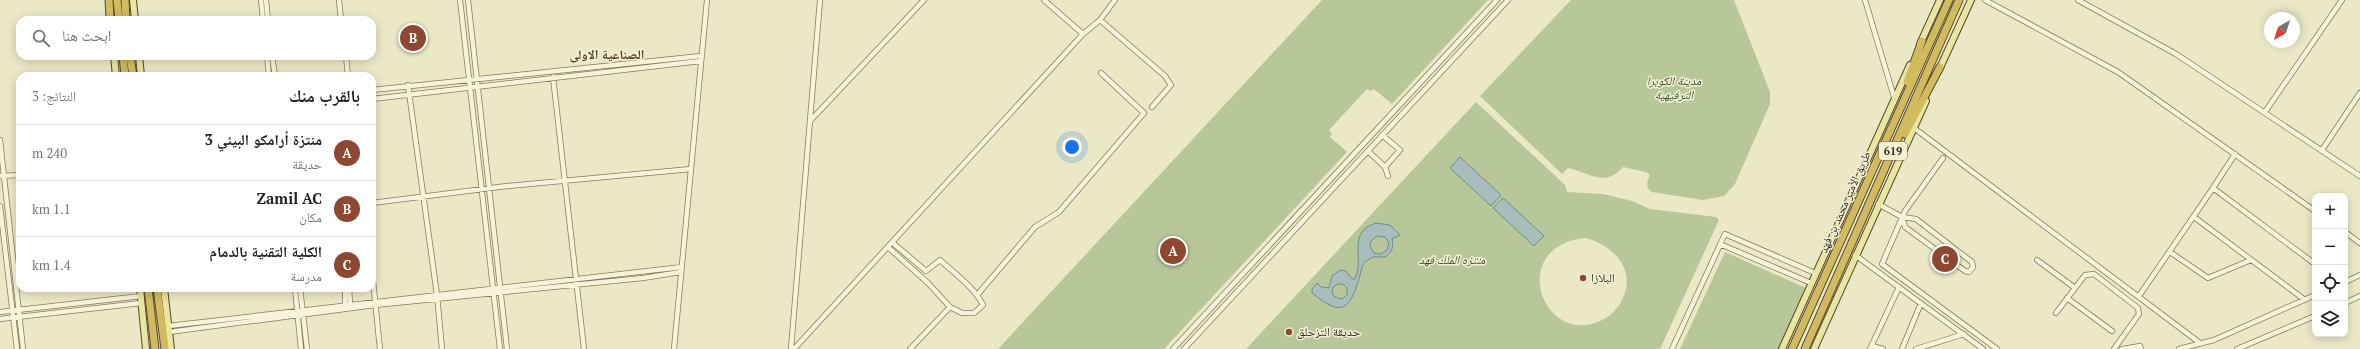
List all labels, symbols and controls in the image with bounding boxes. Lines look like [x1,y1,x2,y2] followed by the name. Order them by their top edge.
[2264,12,2300,48] north arrow
[16,16,376,60] search box
[400,23,426,53] pin: B
[62,25,111,45] text: ابحث هنا
[30,27,52,49] icon: search
[569,45,645,63] district label: الصناعية الاولى
[1647,73,1702,102] park label: مدينة الكوبرا الترفيهية
[289,84,360,107] text: بالقرب منك
[32,87,76,105] text: النتائج: 3
[205,129,322,149] text: منتزة أرامكو البيئي 3
[1062,137,1082,157] your location
[1879,142,1907,160] road number: 619
[32,144,67,162] text: 240 m
[342,144,352,162] text: A
[1815,149,1874,255] street label: طريق الأمير محمد بن فهد
[292,155,322,173] text: حديقة
[256,188,322,208] text: Zamil AC
[2312,193,2348,337] map controls
[2312,193,2348,229] button: +
[32,200,71,218] text: 1.1 km
[343,200,351,218] text: B
[299,208,322,226] text: مكان
[2312,229,2348,265] button: −
[1160,236,1186,266] pin: A
[210,241,322,261] text: الكلية التقنية بالدمام
[1932,244,1958,274] pin: C
[1419,252,1486,267] park label: منتزه الملك فهد
[32,256,71,274] text: 1.4 km
[343,256,351,274] text: C
[2312,265,2348,301] button: locate
[290,267,322,285] text: مدرسة
[1591,270,1615,285] place label: البلازا
[1578,273,1588,283] marker: البلازا
[2312,301,2348,337] button: layers
[1297,324,1361,339] place label: حديقة التزحلق
[1284,327,1294,337] marker: حديقة التزحلق

